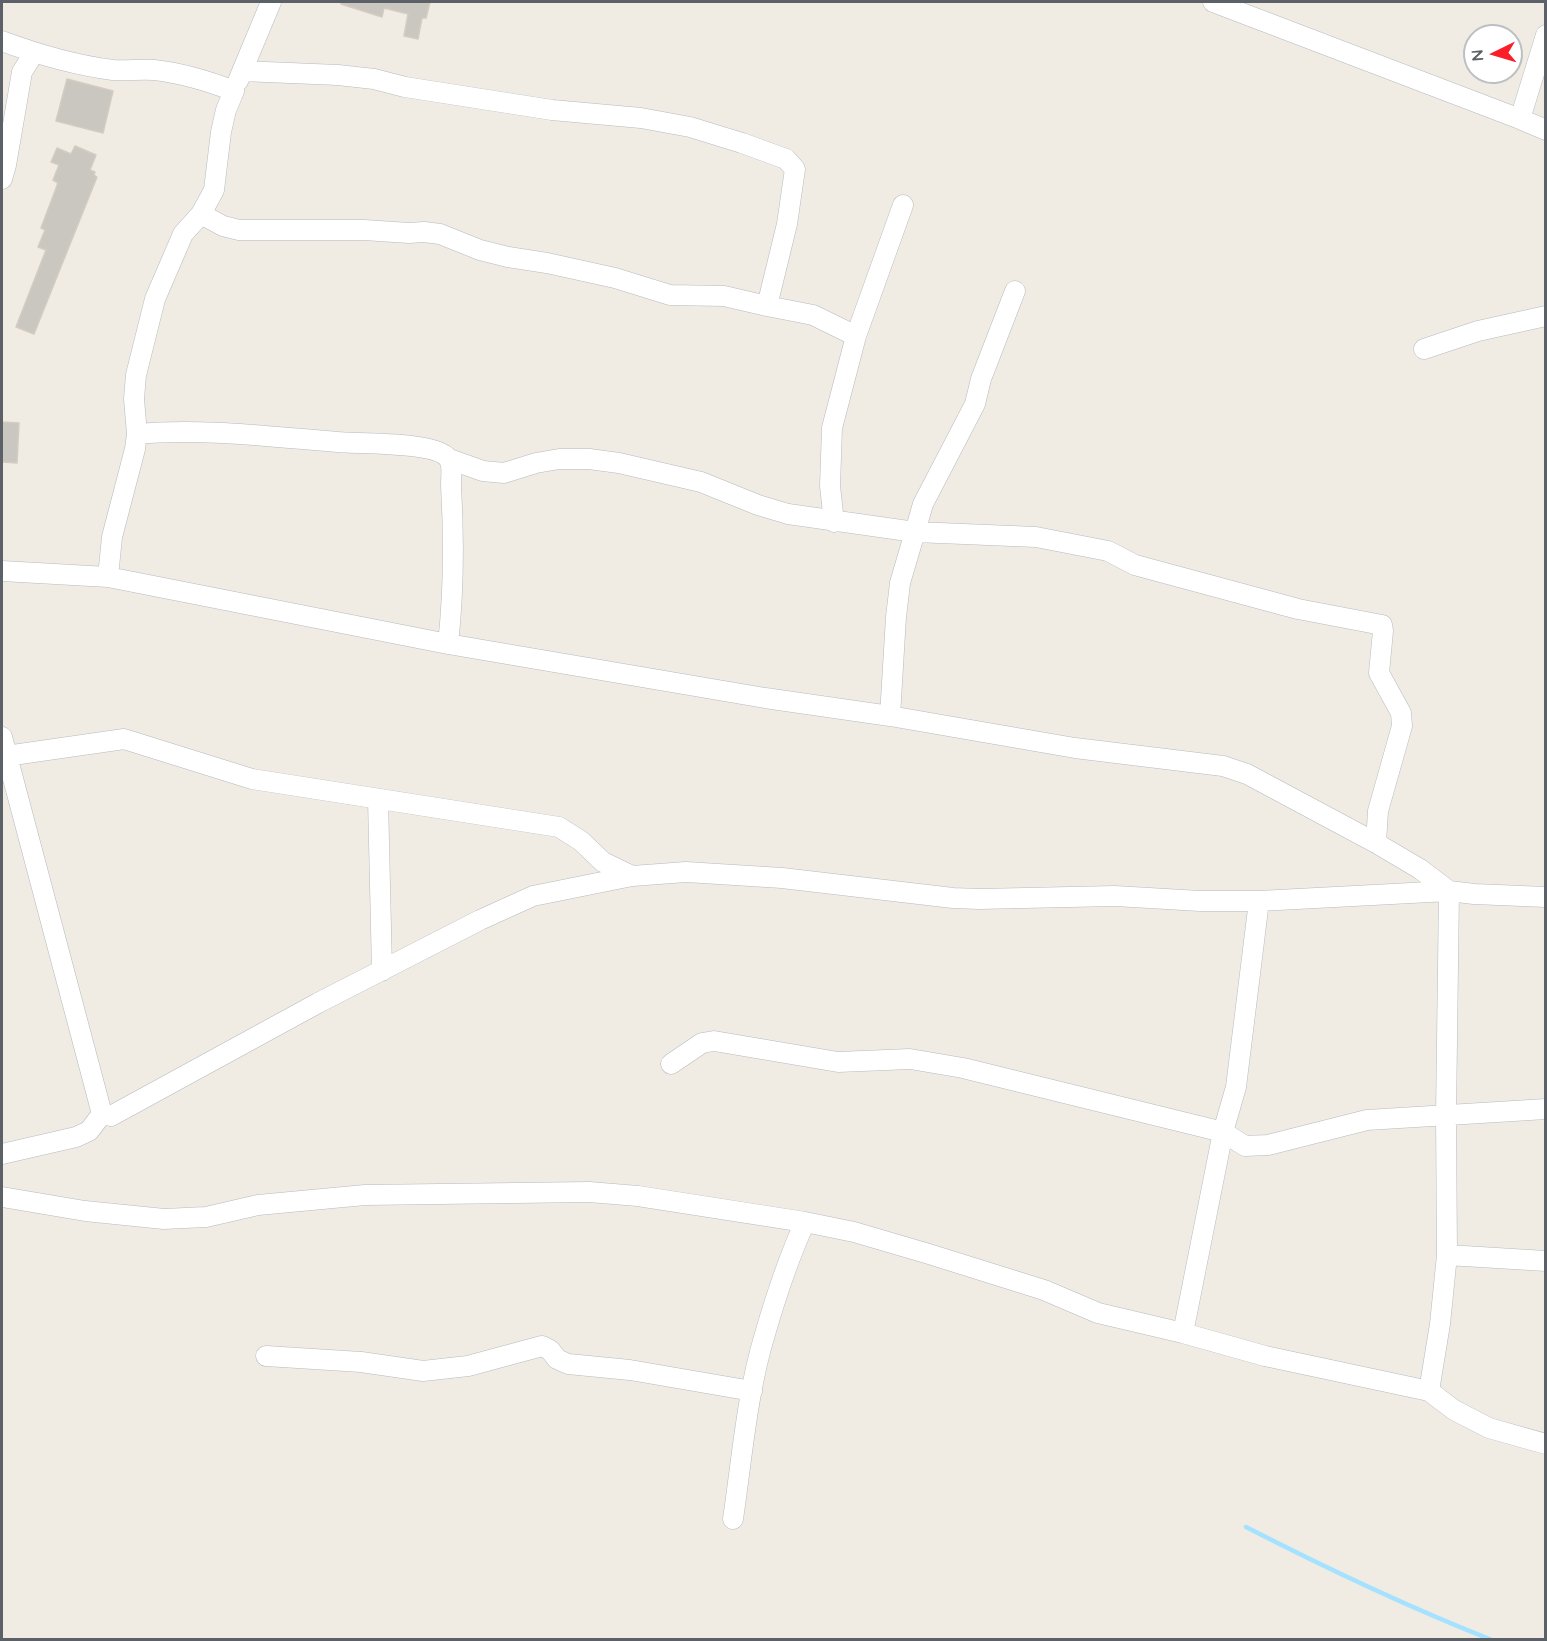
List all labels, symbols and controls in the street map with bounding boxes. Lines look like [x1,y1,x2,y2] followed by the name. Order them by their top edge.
[1463,24,1523,84] north arrow
[1467,49,1488,62] text: N

